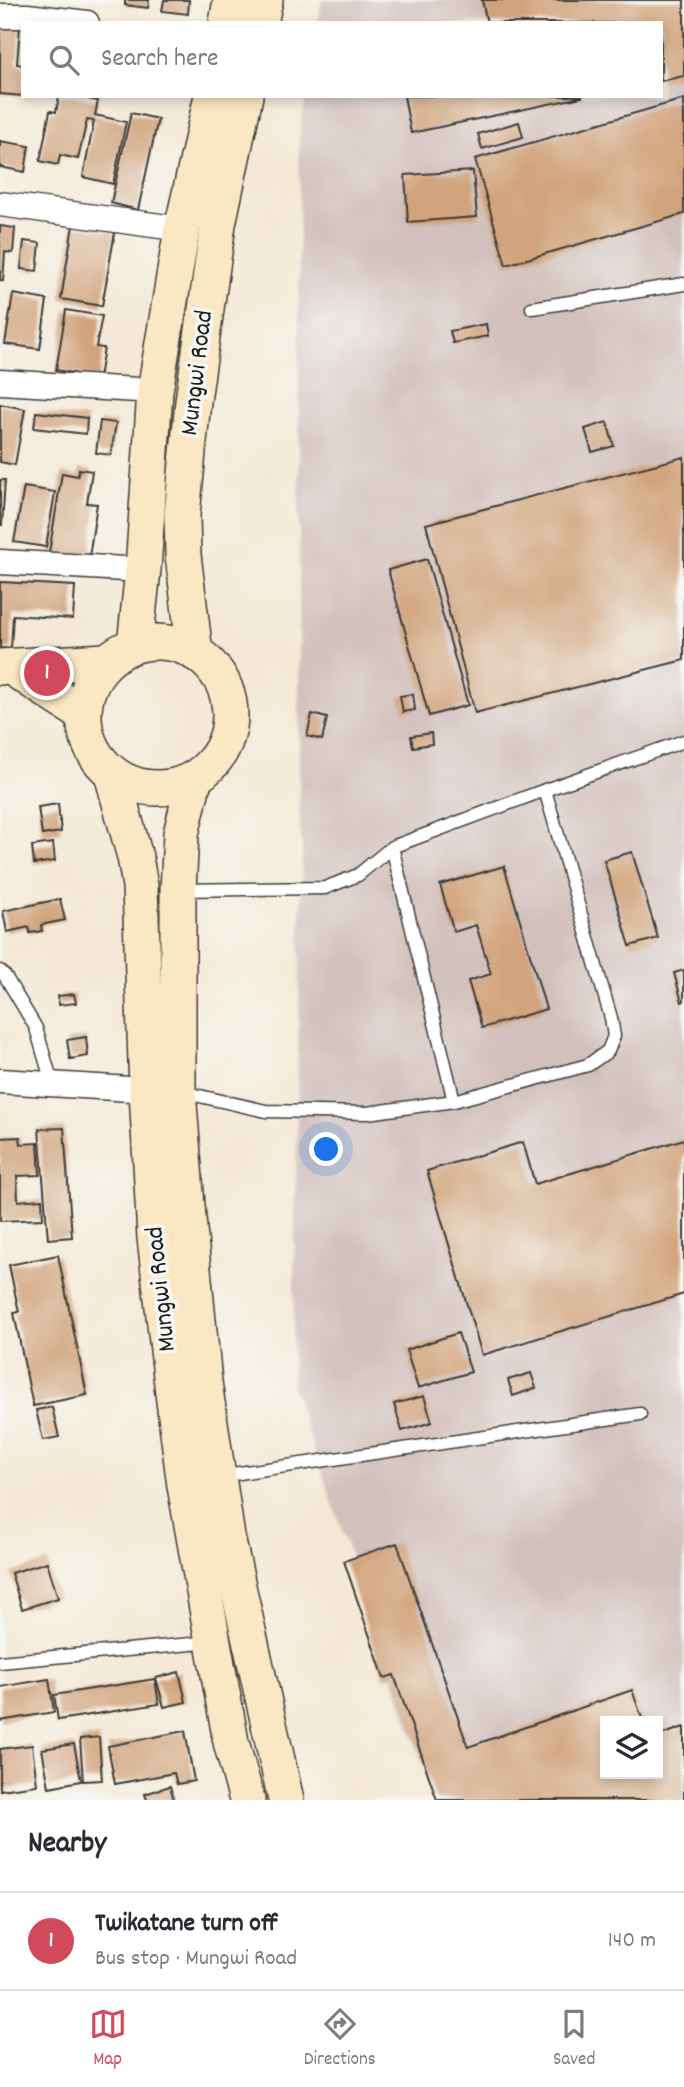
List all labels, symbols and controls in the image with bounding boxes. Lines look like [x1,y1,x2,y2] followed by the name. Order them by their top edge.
[21,21,663,98] search box
[45,41,83,79] icon: search
[101,41,219,78] text: Search here
[172,308,224,438] street label: Mungwi Road
[24,647,70,699] pin: 1
[309,1132,343,1166] your location
[137,1224,187,1354] street label: Mungwi Road
[600,1716,663,1779] map controls
[600,1716,663,1779] button: layers
[28,1824,106,1867] text: Nearby
[95,1906,279,1943] text: Twikatane turn off
[48,1925,54,1958] text: 1
[608,1925,656,1958] text: 140 m
[95,1943,297,1976] text: Bus stop · Mungwi Road
[89,2005,127,2074] tab: Map
[304,2005,376,2074] tab: Directions
[553,2005,595,2074] tab: Saved

